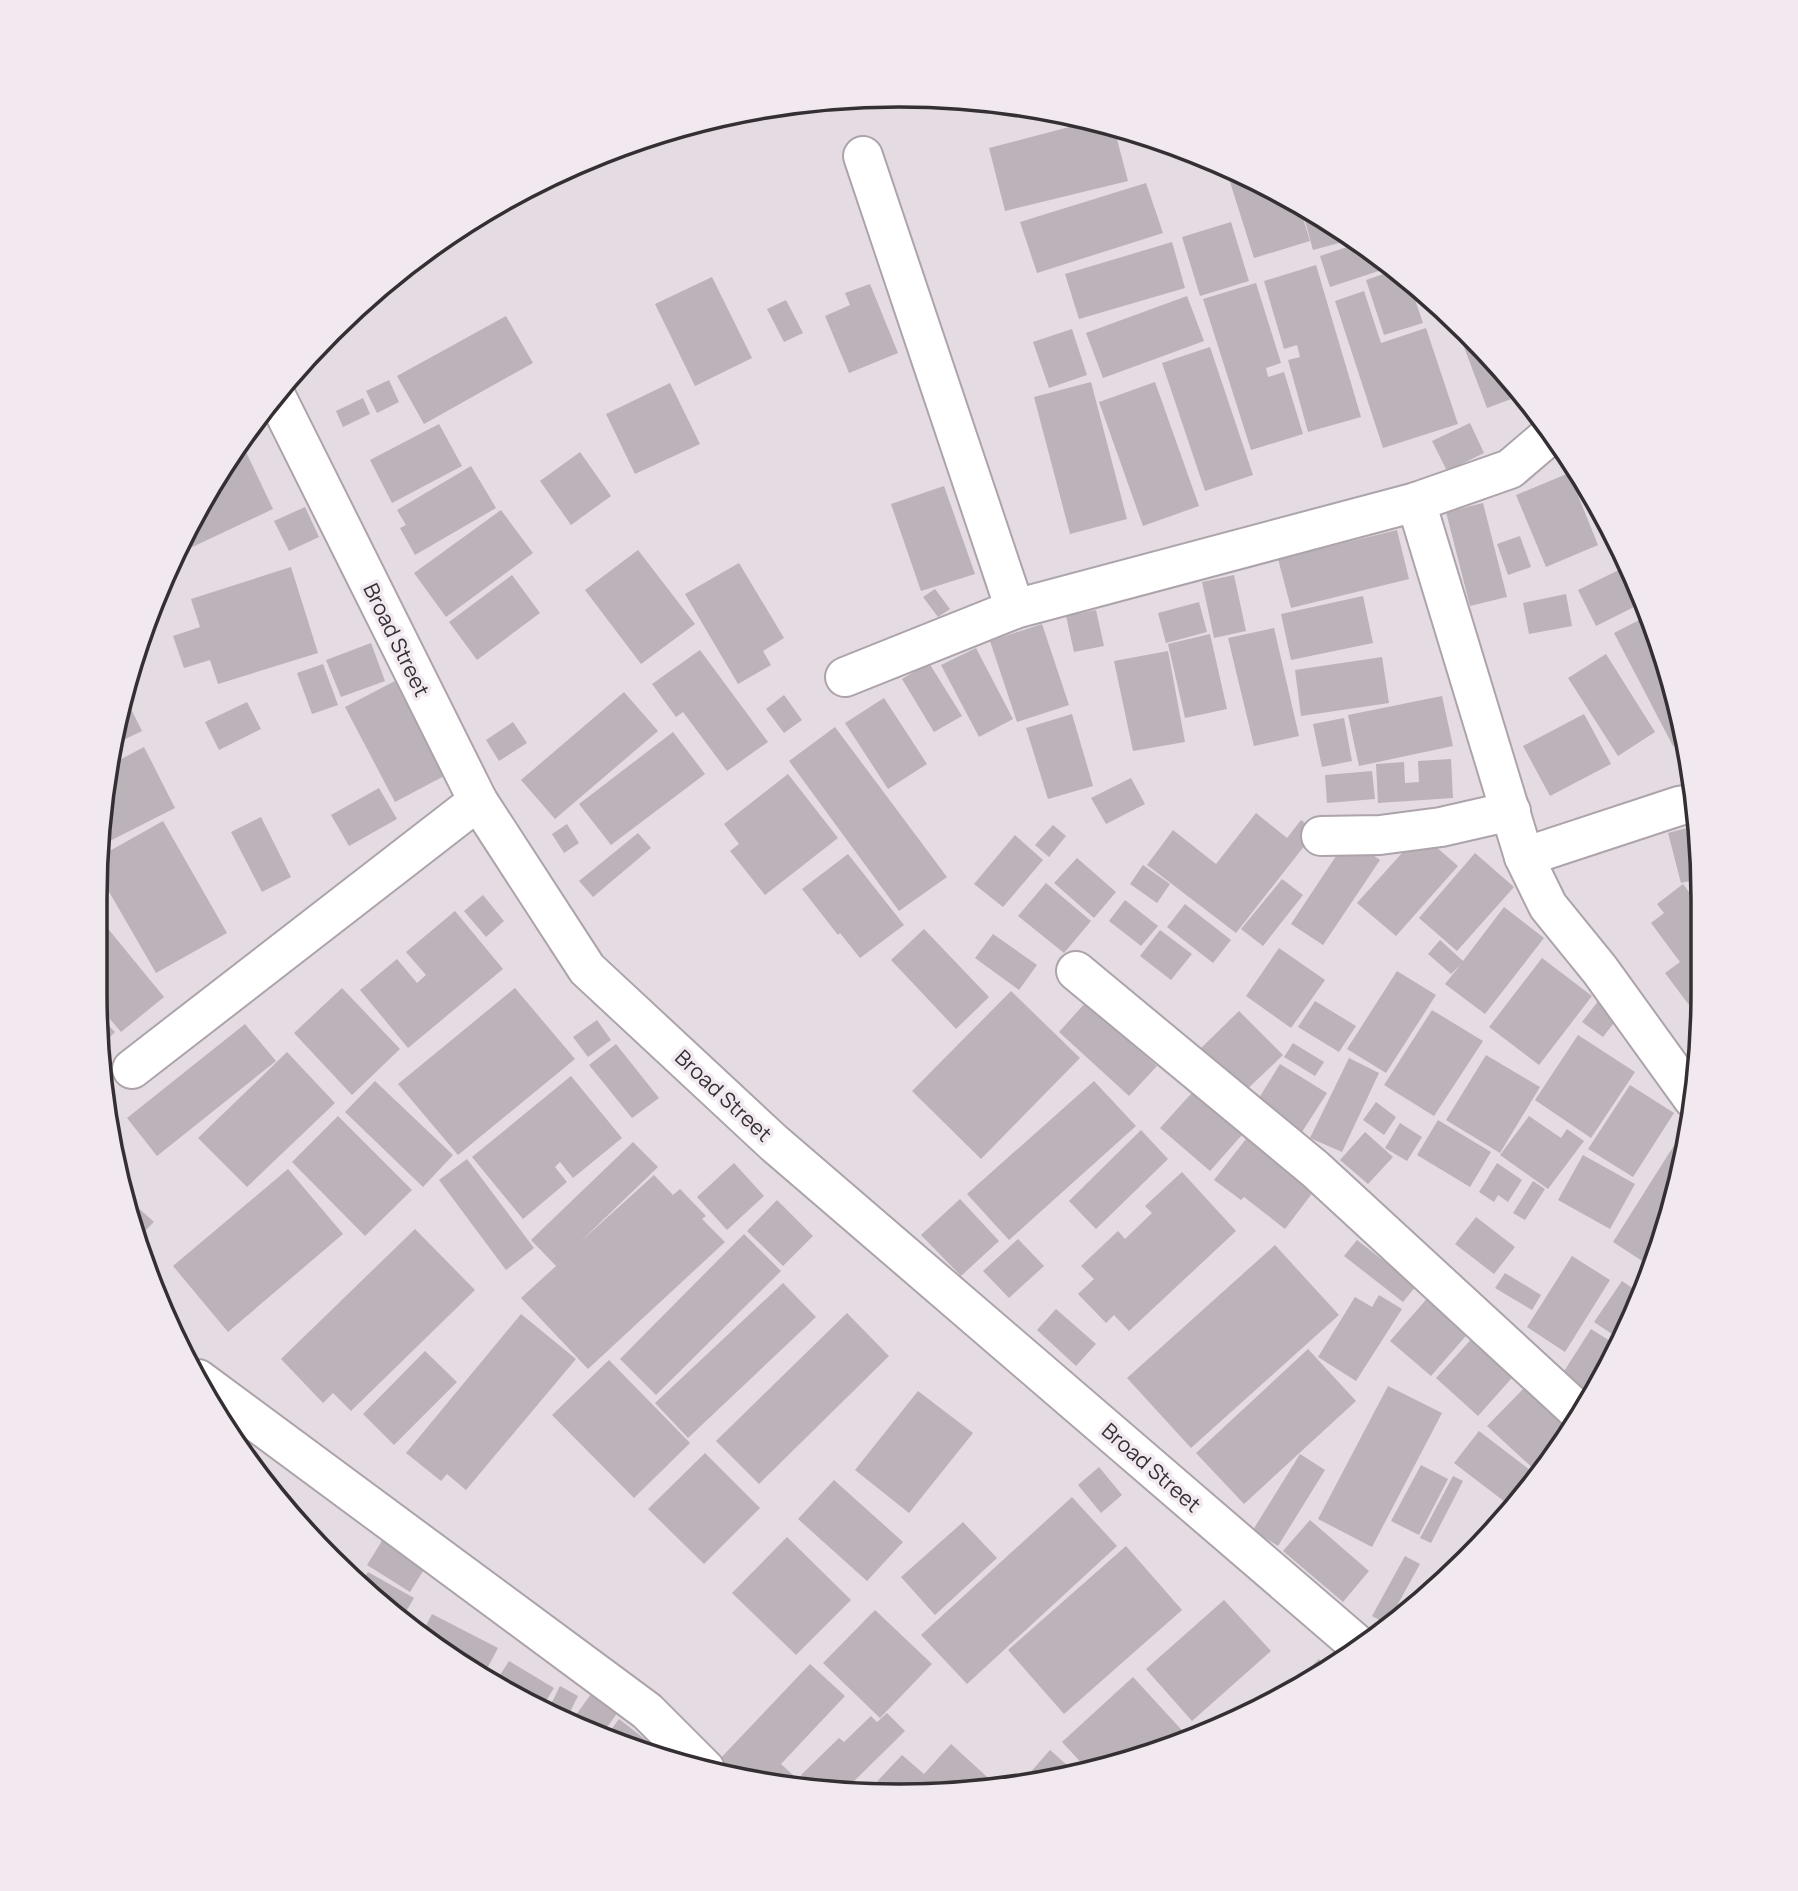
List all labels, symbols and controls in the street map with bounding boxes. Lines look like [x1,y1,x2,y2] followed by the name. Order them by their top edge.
[357,578,436,701] street label: Broad Street
[669,1043,778,1147] street label: Broad Street
[1096,1416,1207,1518] street label: Broad Street

